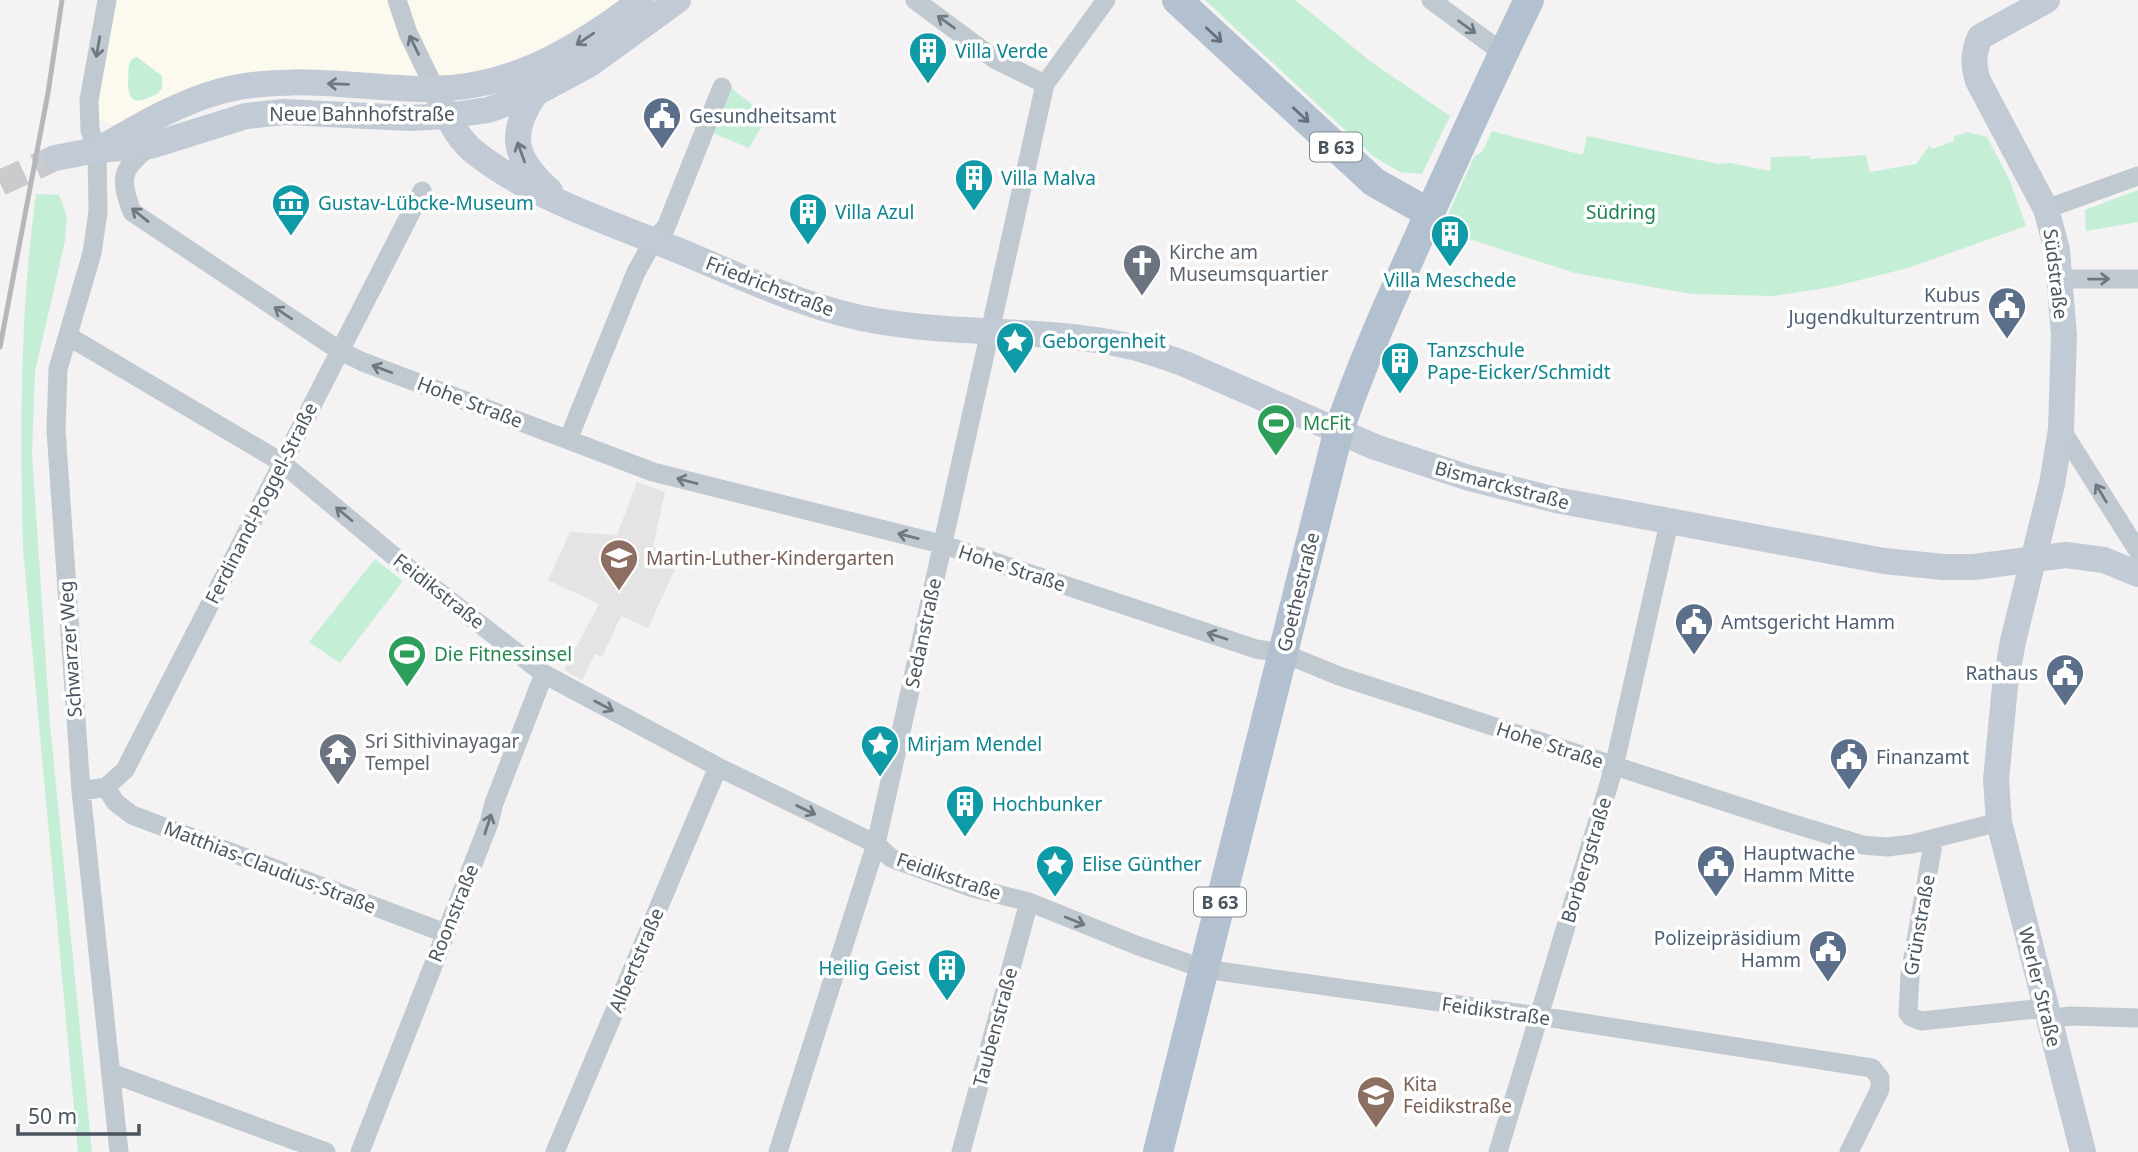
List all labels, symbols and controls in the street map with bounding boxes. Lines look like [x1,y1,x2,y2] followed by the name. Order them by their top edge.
[937,15,956,29] one-way arrow
[1457,19,1476,34] one-way arrow
[1205,26,1222,43] one-way arrow
[907,30,949,85] building icon: Villa Verde
[576,31,595,46] one-way arrow
[406,35,420,56] one-way arrow
[90,36,104,58] one-way arrow
[955,38,1048,64] place label: Villa Verde
[327,77,350,90] one-way arrow
[641,95,683,150] public building icon: Gesundheitsamt
[269,101,455,127] street label: Neue Bahnhofstraße
[689,103,837,129] place label: Gesundheitsamt
[1293,107,1310,124] one-way arrow
[1310,132,1362,162] road number: B 63
[514,142,526,164] one-way arrow
[953,157,995,212] building icon: Villa Malva
[1001,165,1096,191] place label: Villa Malva
[270,182,312,237] museum icon: Gustav-Lübcke-Museum
[318,190,534,216] place label: Gustav-Lübcke-Museum
[787,191,829,246] building icon: Villa Azul
[835,199,914,225] place label: Villa Azul
[1586,199,1656,225] park label: Südring
[131,208,149,224] one-way arrow
[1429,213,1471,268] building icon: Villa Meschede
[2038,227,2074,321] street label: Südstraße
[1169,239,1329,287] place label: Kirche am Museumsquartier
[1121,242,1163,297] church icon: Kirche am Museumsquartier
[702,250,838,322] street label: Friedrichstraße
[1384,267,1516,293] place label: Villa Meschede
[2088,272,2111,285] one-way arrow
[1786,282,1980,330] place label: Kubus Jugendkulturzentrum
[1986,285,2028,340] public building icon: Kubus Jugendkulturzentrum
[274,305,294,319] one-way arrow
[994,320,1036,375] place icon: Geborgenheit
[1042,328,1166,354] place label: Geborgenheit
[1427,337,1611,385] place label: Tanzschule Pape-Eicker/Schmidt
[1379,340,1421,395] building icon: Tanzschule Pape-Eicker/Schmidt
[371,361,393,374] one-way arrow
[413,370,527,434] street label: Hohe Straße
[199,398,323,608] street label: Ferdinand-Poggel-Straße
[1255,402,1297,457] sports icon: McFit
[1303,410,1351,436] place label: McFit
[1432,455,1572,515] street label: Bismarckstraße
[676,474,699,487] one-way arrow
[2094,484,2108,504] one-way arrow
[335,506,353,522] one-way arrow
[897,529,920,542] one-way arrow
[1271,530,1325,654] street label: Goethestraße
[598,537,640,592] school or university icon: Martin-Luther-Kindergarten
[955,538,1069,598] street label: Hohe Straße
[646,545,894,571] place label: Martin-Luther-Kindergarten
[388,547,490,635] street label: Feidikstraße
[899,576,947,690] street label: Sedanstraße
[52,580,88,718] street label: Schwarzer Weg
[1673,601,1715,656] public building icon: Amtsgericht Hamm
[1721,609,1895,635] place label: Amtsgericht Hamm
[1207,629,1229,641] one-way arrow
[386,633,428,688] sports icon: Die Fitnessinsel
[434,641,572,667] place label: Die Fitnessinsel
[2044,652,2086,707] public building icon: Rathaus
[1965,660,2038,686] place label: Rathaus
[593,700,614,713] one-way arrow
[1493,715,1607,775] street label: Hohe Straße
[859,723,901,778] place icon: Mirjam Mendel
[365,728,520,776] place label: Sri Sithivinayagar Tempel
[317,731,359,786] temple icon: Sri Sithivinayagar Tempel
[907,731,1042,757] place label: Mirjam Mendel
[1828,736,1870,791] public building icon: Finanzamt
[1876,744,1969,770] place label: Finanzamt
[944,783,986,838] building icon: Hochbunker
[992,791,1102,817] place label: Hochbunker
[1555,794,1617,926] street label: Borbergstraße
[795,804,816,818] one-way arrow
[483,814,495,836] one-way arrow
[160,815,380,919] street label: Matthias-Claudius-Straße
[1743,840,1855,888] place label: Hauptwache Hamm Mitte
[1034,843,1076,898] place icon: Elise Günther
[1695,843,1737,898] public building icon: Hauptwache Hamm Mitte
[893,846,1005,906] street label: Feidikstraße
[1082,851,1202,877] place label: Elise Günther
[422,860,484,966] street label: Roonstraße
[1897,873,1941,977] street label: Grünstraße
[1194,888,1246,917] road number: B 63
[602,904,670,1016] street label: Albertstraße
[1064,915,1085,928] one-way arrow
[2013,924,2067,1050] street label: Werler Straße
[1654,925,1801,973] place label: Polizeipräsidium Hamm
[1807,928,1849,983] public building icon: Polizeipräsidium Hamm
[926,947,968,1002] building icon: Heilig Geist
[818,955,920,981] place label: Heilig Geist
[967,965,1023,1089] street label: Taubenstraße
[1440,991,1552,1031] street label: Feidikstraße
[1403,1071,1512,1119] place label: Kita Feidikstraße
[1355,1074,1397,1129] school or university icon: Kita Feidikstraße
[18,1092,138,1136] scale bar
[28,1102,77,1130] text: 50 m

